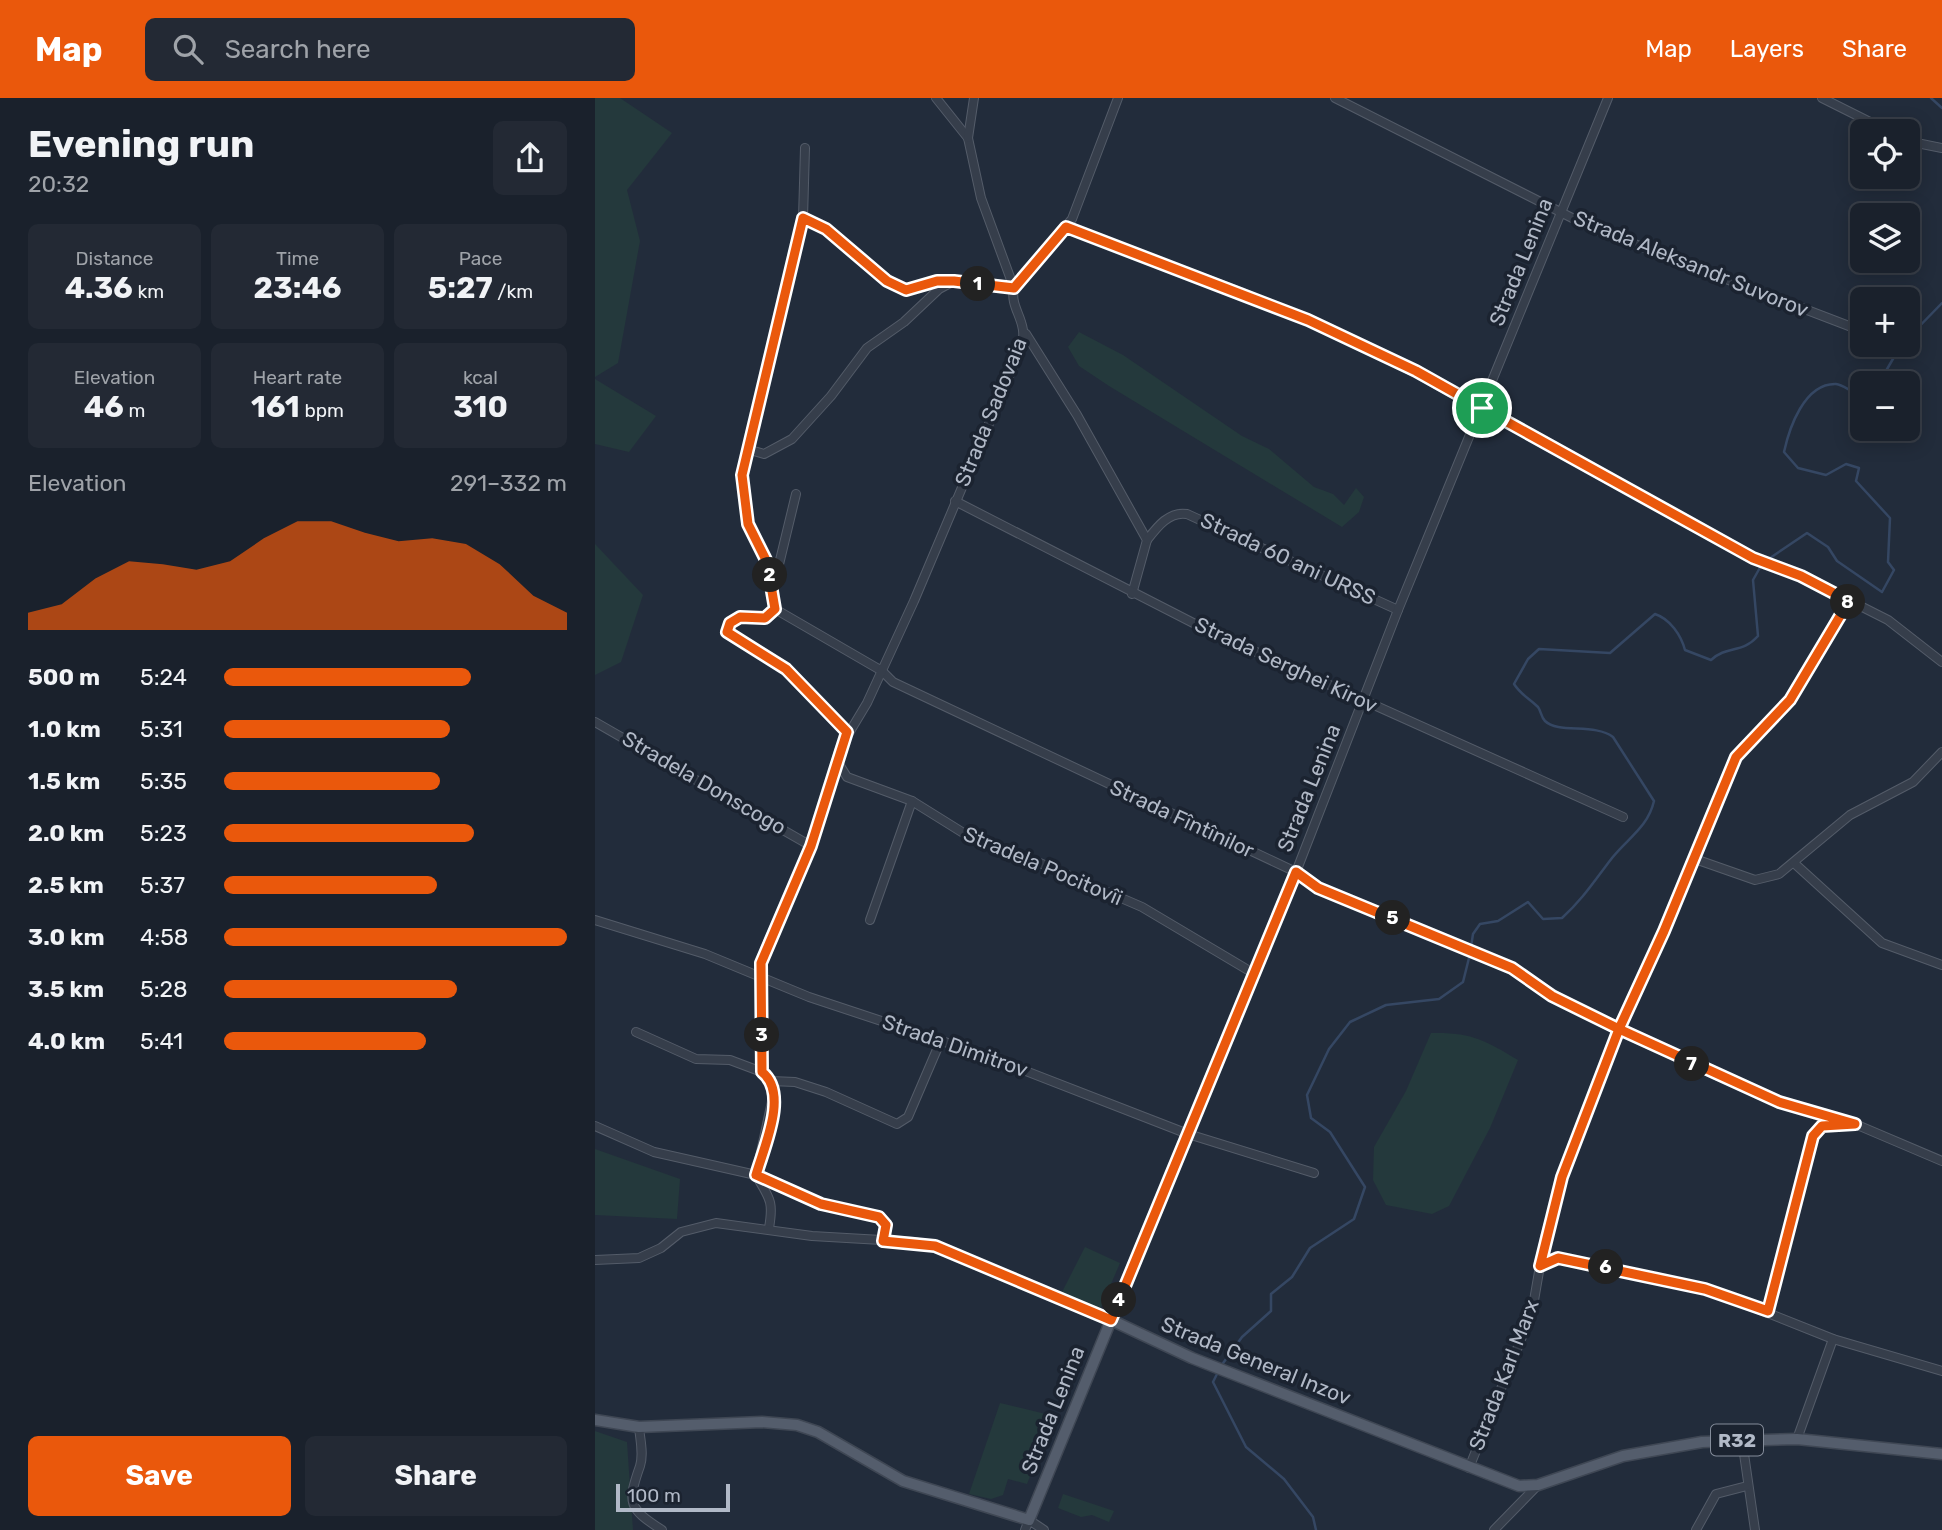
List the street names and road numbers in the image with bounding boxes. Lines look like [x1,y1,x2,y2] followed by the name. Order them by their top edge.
[1484,194,1557,329] street label: Strada Lenina
[1570,205,1812,322] street label: Strada Aleksandr Suvorov
[949,334,1032,490] street label: Strada Sadovaia
[1197,507,1380,610] street label: Strada 60 ani URSS
[1191,611,1381,718] street label: Strada Serghei Kirov
[1272,720,1345,855] street label: Strada Lenina
[618,725,791,840] street label: Stradela Donscogo
[1106,774,1258,863] street label: Strada Fîntînilor
[960,821,1127,910] street label: Stradela Pocitovîi
[879,1009,1031,1082] street label: Strada Dimitrov
[1463,1296,1544,1454] street label: Strada Karl Marx
[1158,1311,1355,1410] street label: Strada General Inzov
[1016,1342,1089,1477] street label: Strada Lenina
[1711,1424,1763,1456] road number: R32

